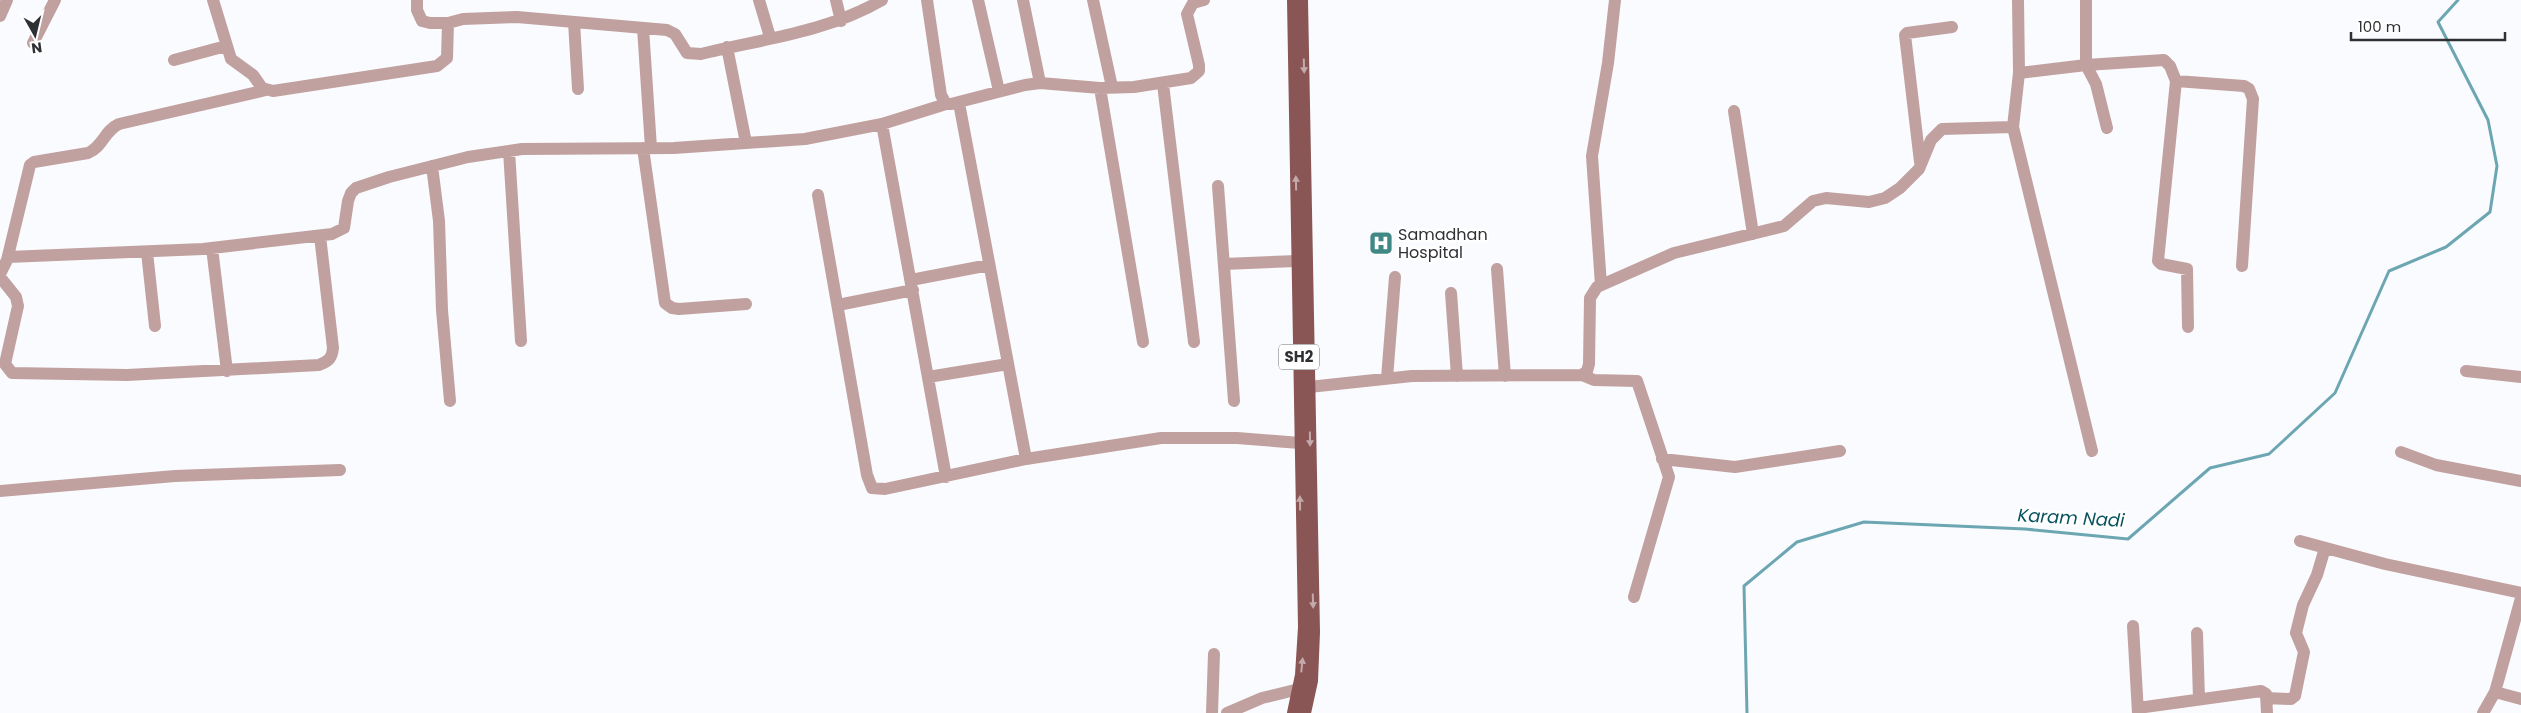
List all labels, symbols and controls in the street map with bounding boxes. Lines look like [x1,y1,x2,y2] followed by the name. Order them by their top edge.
[10,10,60,60] north arrow
[2351,10,2505,42] scale bar
[2358,16,2401,37] text: 100 m
[30,37,43,59] text: N
[1300,58,1308,74] one-way arrow
[1292,175,1300,191] one-way arrow
[1398,223,1488,264] place label: Samadhan Hospital
[1368,230,1394,256] hospital icon: Samadhan Hospital
[1279,344,1319,370] road number: SH2
[1306,431,1314,447] one-way arrow
[1296,495,1304,511] one-way arrow
[2017,502,2126,533] water label: Karam Nadi
[1309,593,1317,609] one-way arrow
[1298,657,1306,673] one-way arrow

